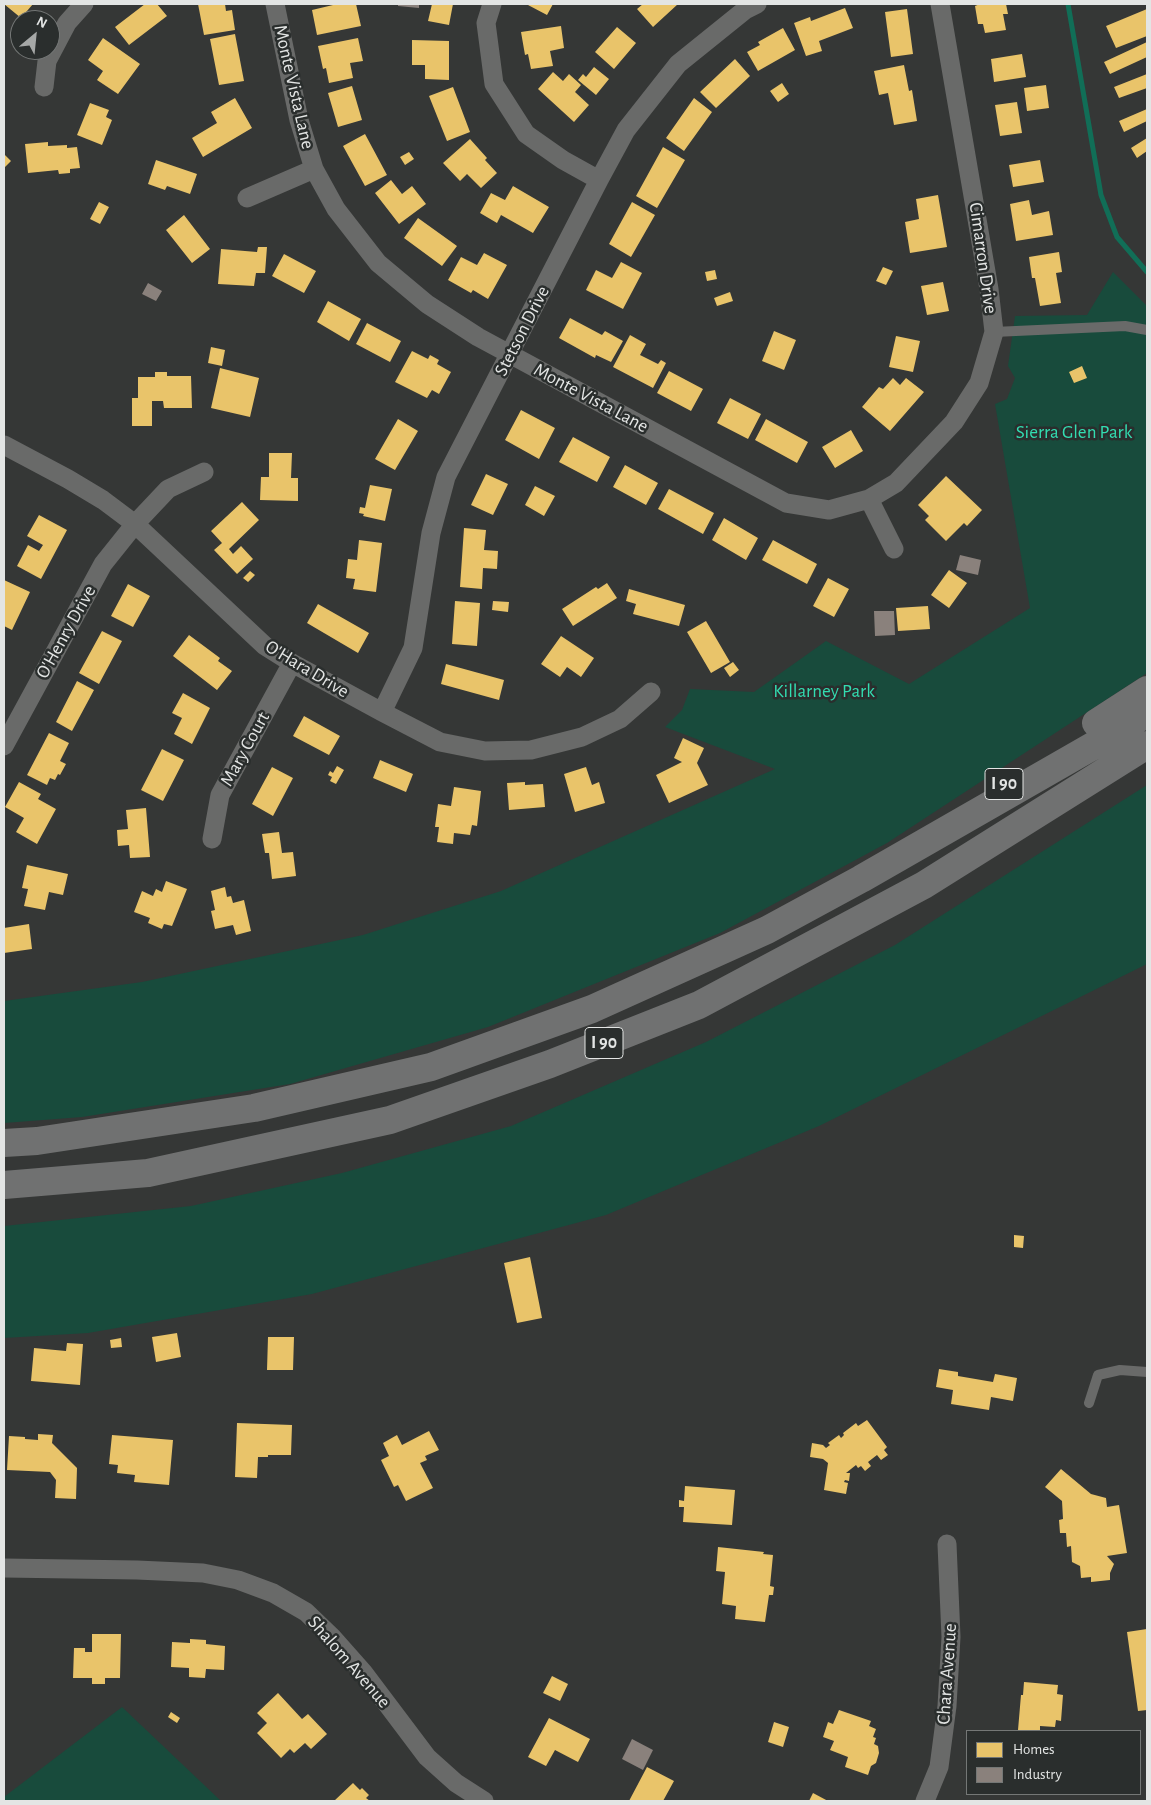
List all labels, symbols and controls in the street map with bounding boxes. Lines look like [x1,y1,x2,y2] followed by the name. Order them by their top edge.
[10,10,60,60] north arrow
[34,14,49,31] text: N
[269,23,319,151] street label: Monte Vista Lane
[964,201,1002,315] street label: Cimarron Drive
[490,282,554,380] street label: Stetson Drive
[530,358,652,438] street label: Monte Vista Lane
[1016,421,1132,443] park label: Sierra Glen Park
[31,581,101,683] street label: O'Henry Drive
[261,635,353,703] street label: O'Hara Drive
[773,680,875,702] park label: Killarney Park
[215,708,275,790] street label: Mary Court
[985,769,1023,800] road number: I 90
[585,1028,623,1058] road number: I 90
[303,1611,395,1713] street label: Shalom Avenue
[932,1623,962,1725] street label: Chara Avenue
[966,1730,1141,1795] legend
[1013,1742,1055,1757] text: Homes
[1013,1767,1062,1782] text: Industry

